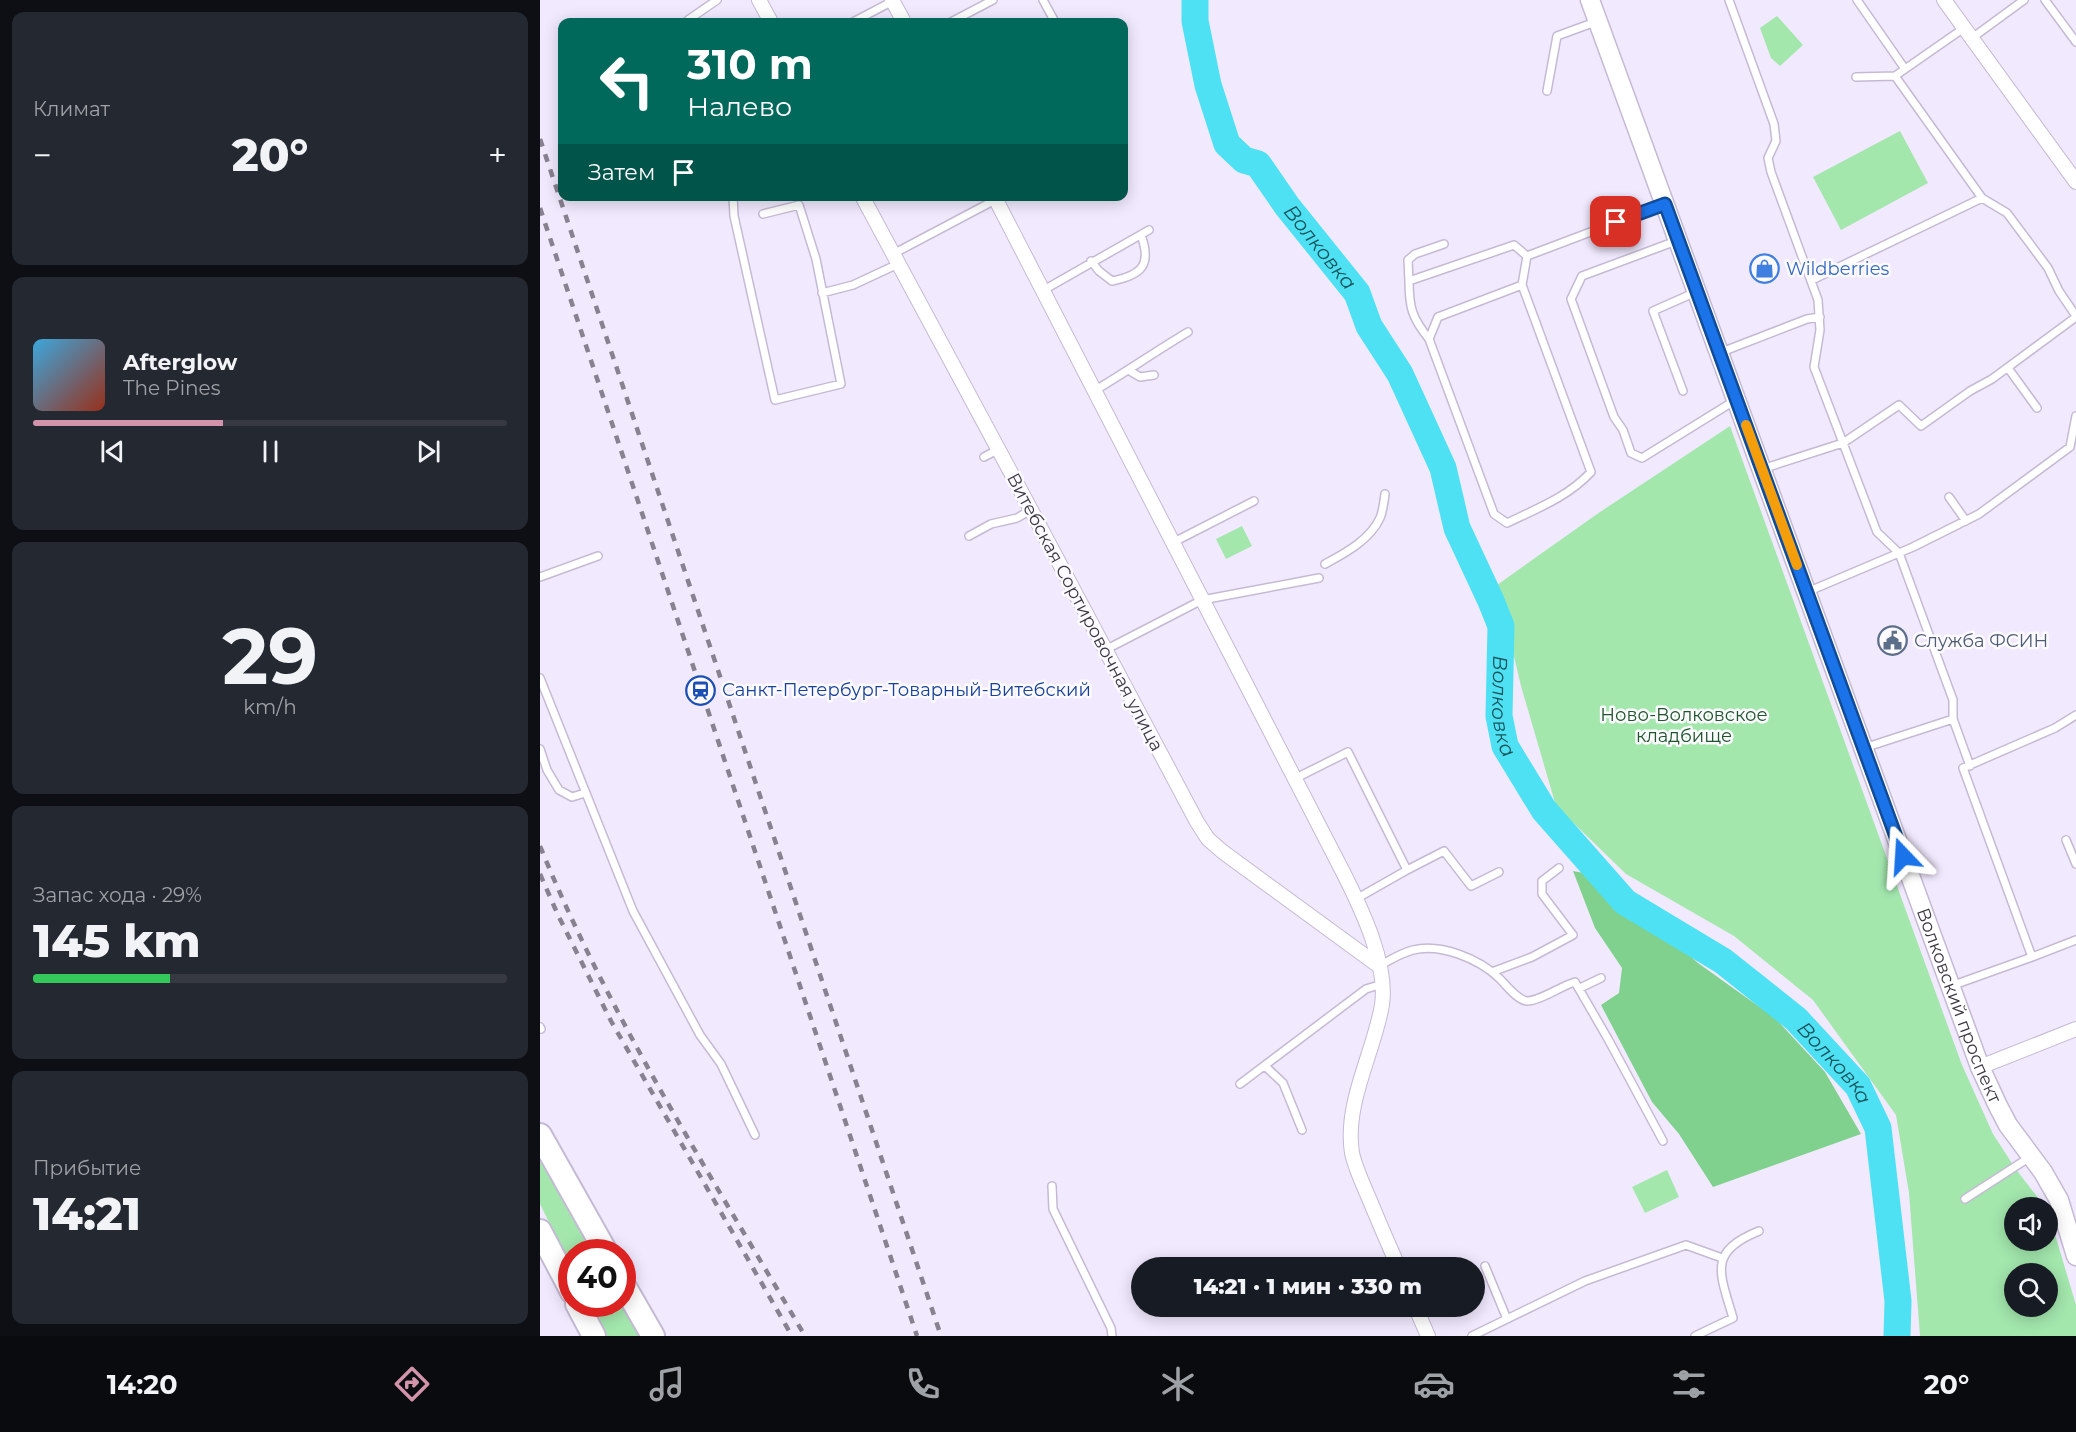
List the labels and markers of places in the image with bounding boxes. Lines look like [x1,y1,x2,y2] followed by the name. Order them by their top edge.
[1590,196,1641,247] pin
[1749,253,1781,285] shop icon: Wildberries
[1786,258,1890,280] place label: Wildberries
[1877,625,1909,657] public building icon: Служба ФСИН
[1914,630,2048,652] place label: Служба ФСИН
[685,674,717,706] station icon: Санкт-Петербург-Товарный-Витебский
[722,679,1091,701] place label: Санкт-Петербург-Товарный-Витебский

